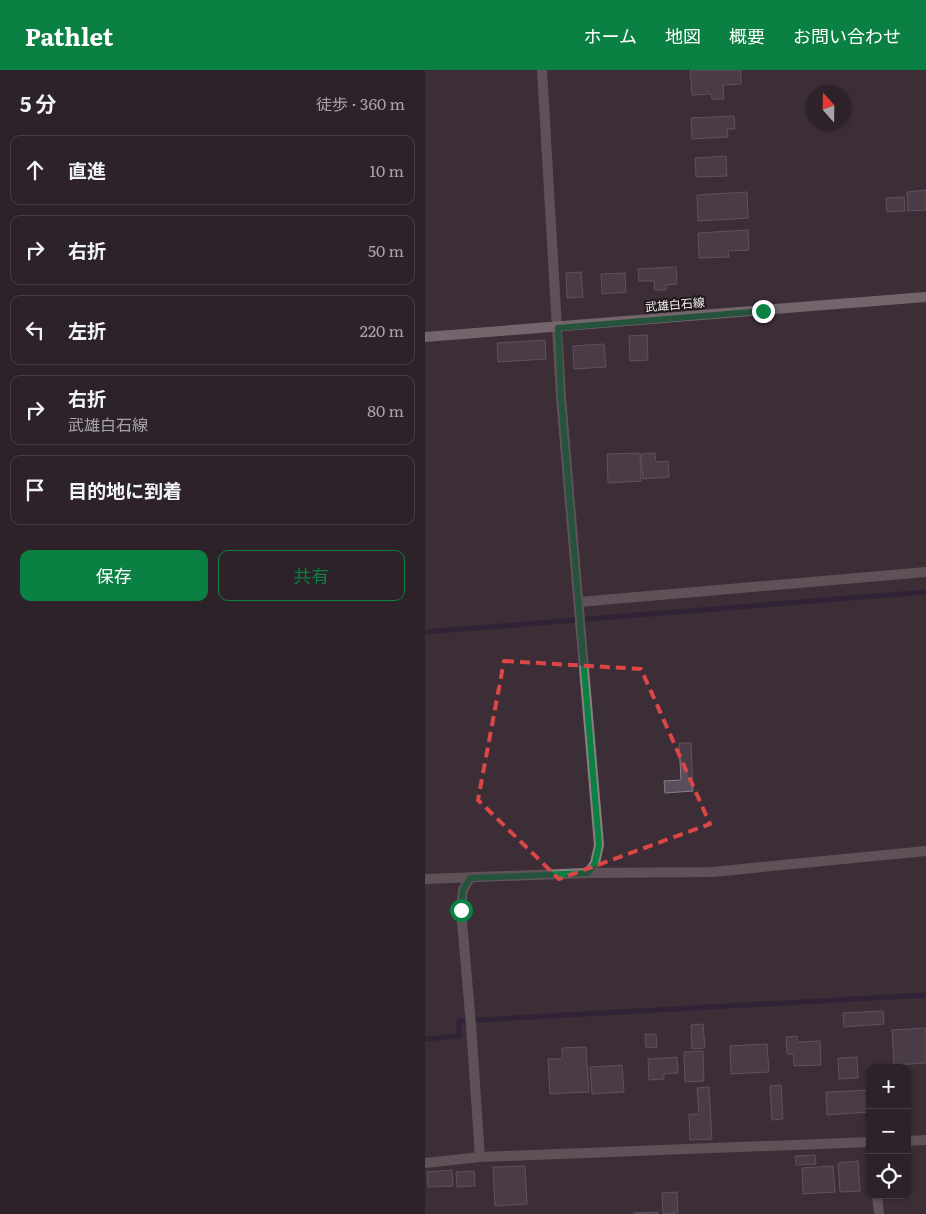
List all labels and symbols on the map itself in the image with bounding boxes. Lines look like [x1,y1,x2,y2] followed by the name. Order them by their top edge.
[806,85,851,130] north arrow
[644,292,706,316] street label: 武雄白石線
[752,300,775,323] route end
[450,899,473,922] route start

